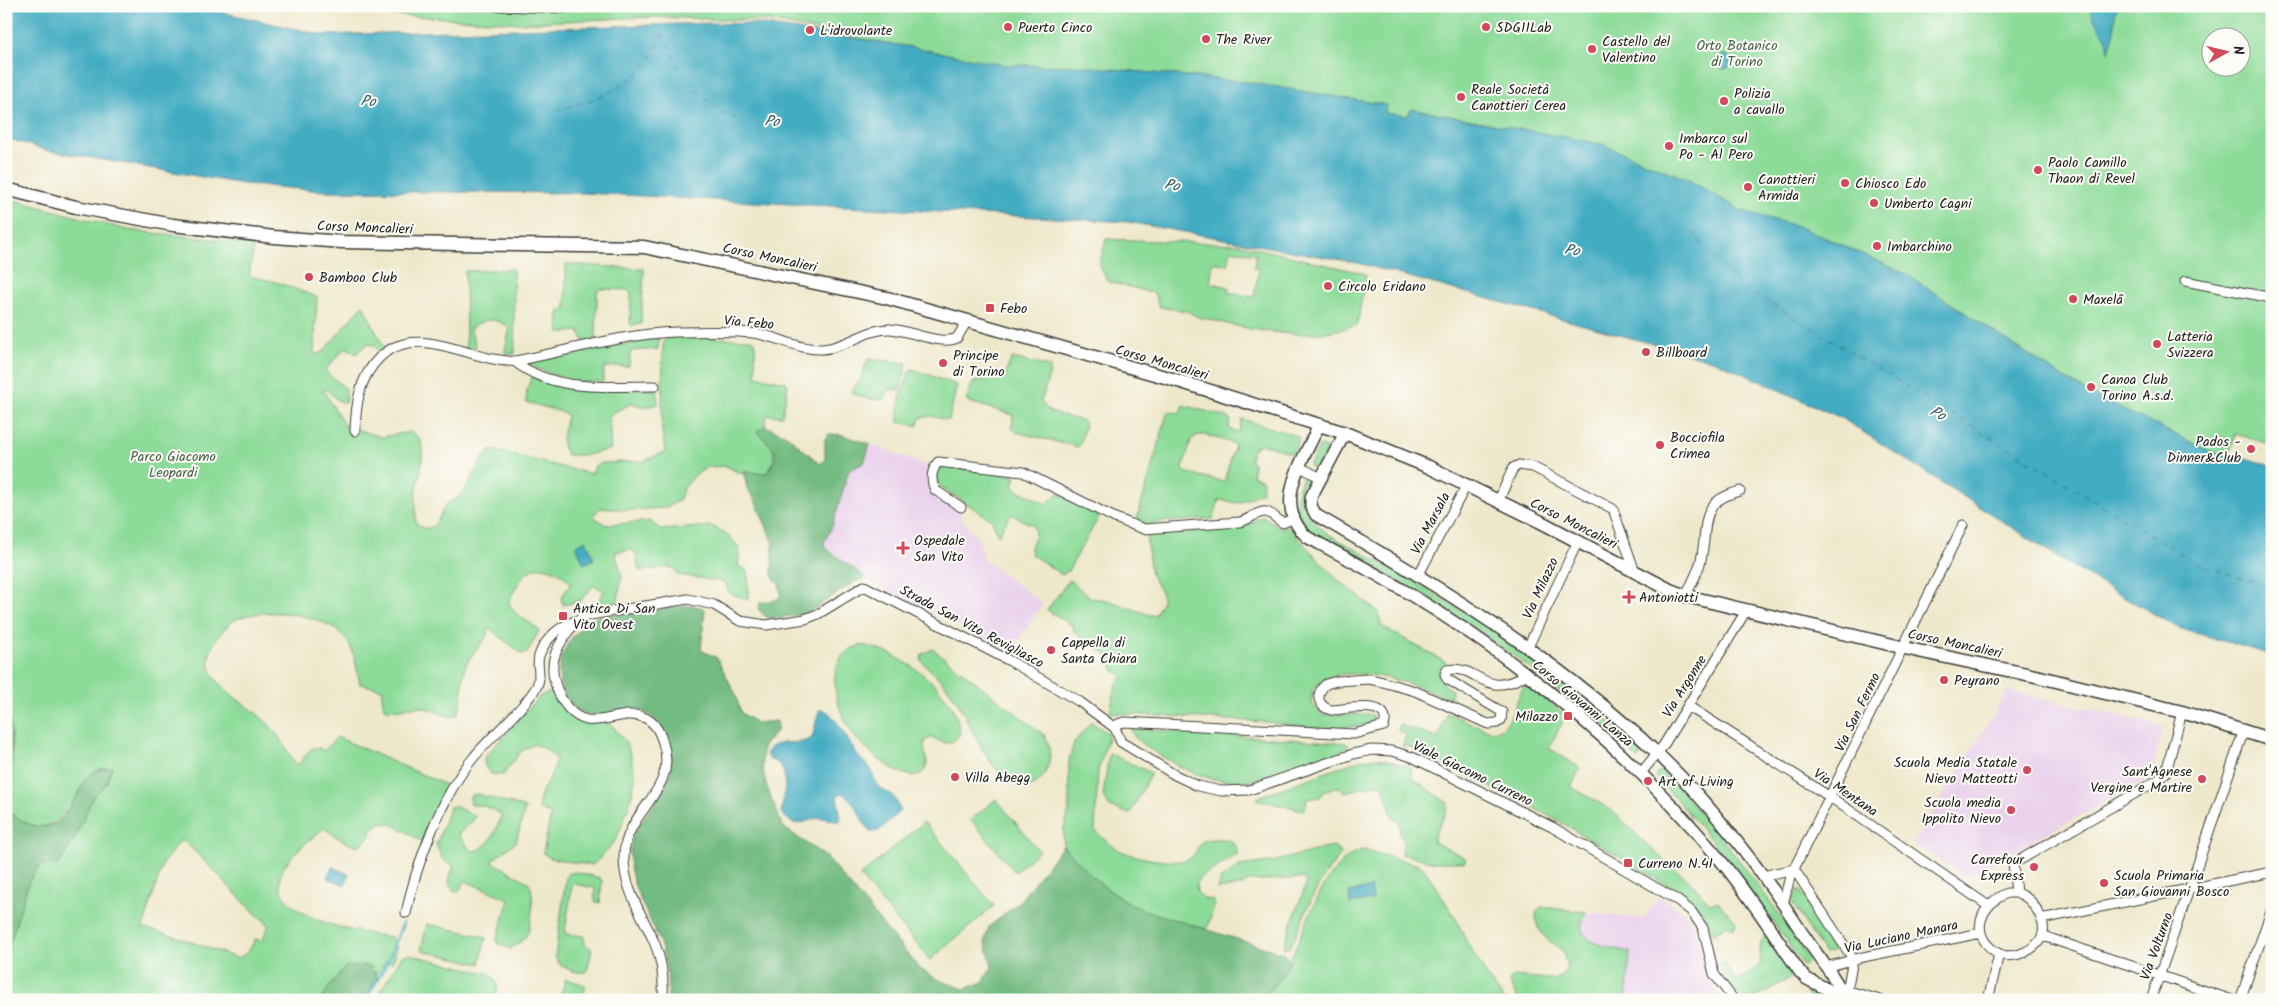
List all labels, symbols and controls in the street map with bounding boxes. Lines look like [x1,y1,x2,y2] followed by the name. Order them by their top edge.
[1018,17,1092,39] place label: Puerto Cinco
[1496,17,1552,39] place label: SDG11Lab
[820,20,893,42] place label: L'idrovolante
[1002,21,1014,33] marker: Puerto Cinco
[1480,21,1492,33] marker: SDG11Lab
[804,24,816,36] marker: L'idrovolante
[2200,28,2250,78] north arrow
[1216,29,1273,51] place label: The River
[1602,31,1671,69] place label: Castello del Valentino
[1200,33,1212,45] marker: The River
[1696,35,1778,73] park label: Orto Botanico di Torino
[1586,43,1598,55] marker: Castello del Valentino
[2226,44,2249,56] text: N
[1471,79,1566,117] place label: Reale Società Canottieri Cerea
[1734,83,1785,121] place label: Polizia a cavallo
[360,90,377,114] water label: Po
[1455,91,1467,103] marker: Reale Società Canottieri Cerea
[1718,95,1730,107] marker: Polizia a cavallo
[764,110,781,135] water label: Po
[1679,128,1753,166] place label: Imbarco sul Po - Al Pero
[1663,140,1675,152] marker: Imbarco sul Po - Al Pero
[2048,152,2136,190] place label: Paolo Camillo Thaon di Revel
[2032,164,2044,176] marker: Paolo Camillo Thaon di Revel
[1758,169,1816,207] place label: Canottieri Armida
[1163,173,1182,199] water label: Po
[1855,173,1926,195] place label: Chiosco Edo
[1839,177,1851,189] marker: Chiosco Edo
[1742,181,1754,193] marker: Canottieri Armida
[1884,193,1972,215] place label: Umberto Cagni
[1868,197,1880,209] marker: Umberto Cagni
[317,215,414,241] street label: Corso Moncalieri
[1887,236,1952,258] place label: Imbarchino
[721,237,820,279] street label: Corso Moncalieri
[1563,238,1582,264] water label: Po
[1871,240,1883,252] marker: Imbarchino
[319,267,398,289] place label: Bamboo Club
[303,271,315,283] marker: Bamboo Club
[1338,276,1426,298] place label: Circolo Eridano
[1322,280,1334,292] marker: Circolo Eridano
[2083,289,2124,311] place label: Maxelâ
[2067,293,2079,305] marker: Maxelâ
[1000,298,1027,320] place label: Febo
[984,302,996,314] marker: Febo
[723,310,775,336] street label: Via Febo
[2167,326,2214,364] place label: Latteria Svizzera
[2151,338,2163,350] marker: Latteria Svizzera
[1113,339,1212,387] street label: Corso Moncalieri
[1656,342,1708,364] place label: Billboard
[953,345,1005,383] place label: Principe di Torino
[1640,346,1652,358] marker: Billboard
[937,357,949,369] marker: Principe di Torino
[2101,369,2174,407] place label: Canoa Club Torino A.s.d.
[2085,381,2097,393] marker: Canoa Club Torino A.s.d.
[1925,400,1951,429] water label: Po
[1670,427,1725,465] place label: Bocciofila Crimea
[2167,431,2242,469] place label: Pados - Dinner&Club
[1654,439,1666,451] marker: Bocciofila Crimea
[2245,443,2257,455] marker: Pados - Dinner&Club
[130,446,216,484] park label: Parco Giacomo Leopardi
[1405,488,1456,559] street label: Via Marsala
[1526,492,1622,556] street label: Corso Moncalieri
[914,530,966,568] place label: Ospedale San Vito
[896,541,910,555] marker: Ospedale San Vito
[1517,554,1565,623] street label: Via Milazzo
[895,579,1048,674] street label: Strada San Vito Revigliasco
[1639,587,1699,609] place label: Antoniotti
[1623,591,1635,603] marker: Antoniotti
[573,598,656,636] place label: Antica Di San Vito Ovest
[557,610,569,622] marker: Antica Di San Vito Ovest
[1906,623,2005,665] street label: Corso Moncalieri
[1061,632,1137,670] place label: Cappella di Santa Chiara
[1045,644,1057,656] marker: Cappella di Santa Chiara
[1657,650,1713,722] street label: Via Argonne
[1527,655,1638,753] street label: Corso Giovanni Lanza
[1829,669,1887,756] street label: Via San Fermo
[1954,670,1999,692] place label: Peyrano
[1938,674,1950,686] marker: Peyrano
[1515,706,1558,728] place label: Milazzo
[1562,710,1574,722] marker: Milazzo
[1409,735,1536,813] street label: Viale Giacomo Curreno
[1894,752,2018,790] place label: Scuola Media Statale Nievo Matteotti
[2090,761,2193,799] place label: Sant'Agnese Vergine e Martire
[1809,763,1882,823] street label: Via Mentana
[2021,764,2033,776] marker: Scuola Media Statale Nievo Matteotti
[965,767,1030,789] place label: Villa Abegg
[949,771,961,783] marker: Villa Abegg
[1658,771,1734,793] place label: Art of Living
[2196,773,2208,785] marker: Sant'Agnese Vergine e Martire
[1642,775,1654,787] marker: Art of Living
[1921,792,2001,830] place label: Scuola media Ippolito Nievo
[2005,804,2017,816] marker: Scuola media Ippolito Nievo
[1971,849,2025,887] place label: Carrefour Express
[1638,853,1713,875] place label: Curreno N.41
[1622,857,1634,869] marker: Curreno N.41
[2028,861,2040,873] marker: Carrefour Express
[2114,865,2229,903] place label: Scuola Primaria San Giovanni Bosco
[2098,877,2110,889] marker: Scuola Primaria San Giovanni Bosco
[2134,909,2179,983] street label: Via Volturno
[1842,914,1960,960] street label: Via Luciano Manara

